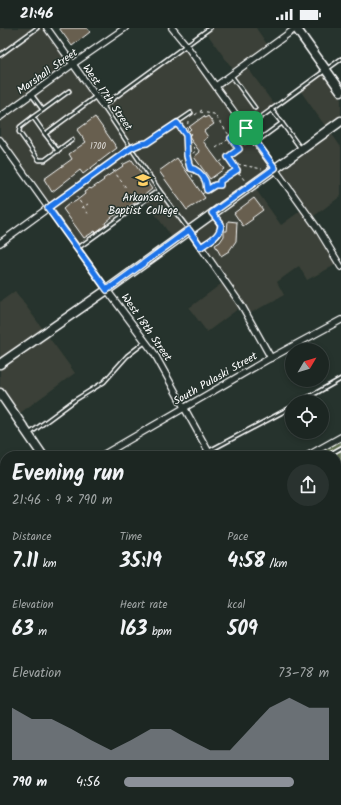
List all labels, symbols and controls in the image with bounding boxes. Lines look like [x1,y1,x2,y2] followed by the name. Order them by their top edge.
[20,2,53,26] text: 21:46
[13,44,82,100] street label: Marshall Street
[77,61,137,135] street label: West 17th Street
[229,111,263,145] pin
[235,117,257,139] icon: arrive
[90,139,106,154] house number: 1700
[134,171,152,189] school or university icon: Arkansas Baptist College
[108,189,178,220] place label: Arkansas Baptist College
[116,290,177,366] street label: West 18th Street
[285,343,329,387] north arrow
[285,343,329,439] map controls
[170,347,262,410] street label: South Pulaski Street
[285,395,329,439] button: locate
[12,457,124,492] text: Evening run
[287,464,329,506] button: share
[12,490,112,511] text: 21:46 · 9 × 790 m
[12,528,52,546] text: Distance
[120,528,142,546] text: Time
[227,528,248,546] text: Pace
[12,546,38,578] text: 7.11
[120,546,162,578] text: 35:19
[227,546,265,578] text: 4:58
[38,555,57,573] text: km
[265,555,287,573] text: /km
[12,596,54,614] text: Elevation
[120,596,167,614] text: Heart rate
[227,596,245,614] text: kcal
[12,614,34,646] text: 63
[120,614,147,646] text: 163
[227,614,258,646] text: 509
[34,623,47,641] text: m
[147,623,172,641] text: bpm
[12,663,61,684] text: Elevation
[278,663,329,684] text: 73–78 m
[12,772,47,793] text: 790 m
[76,772,101,793] text: 4:56

